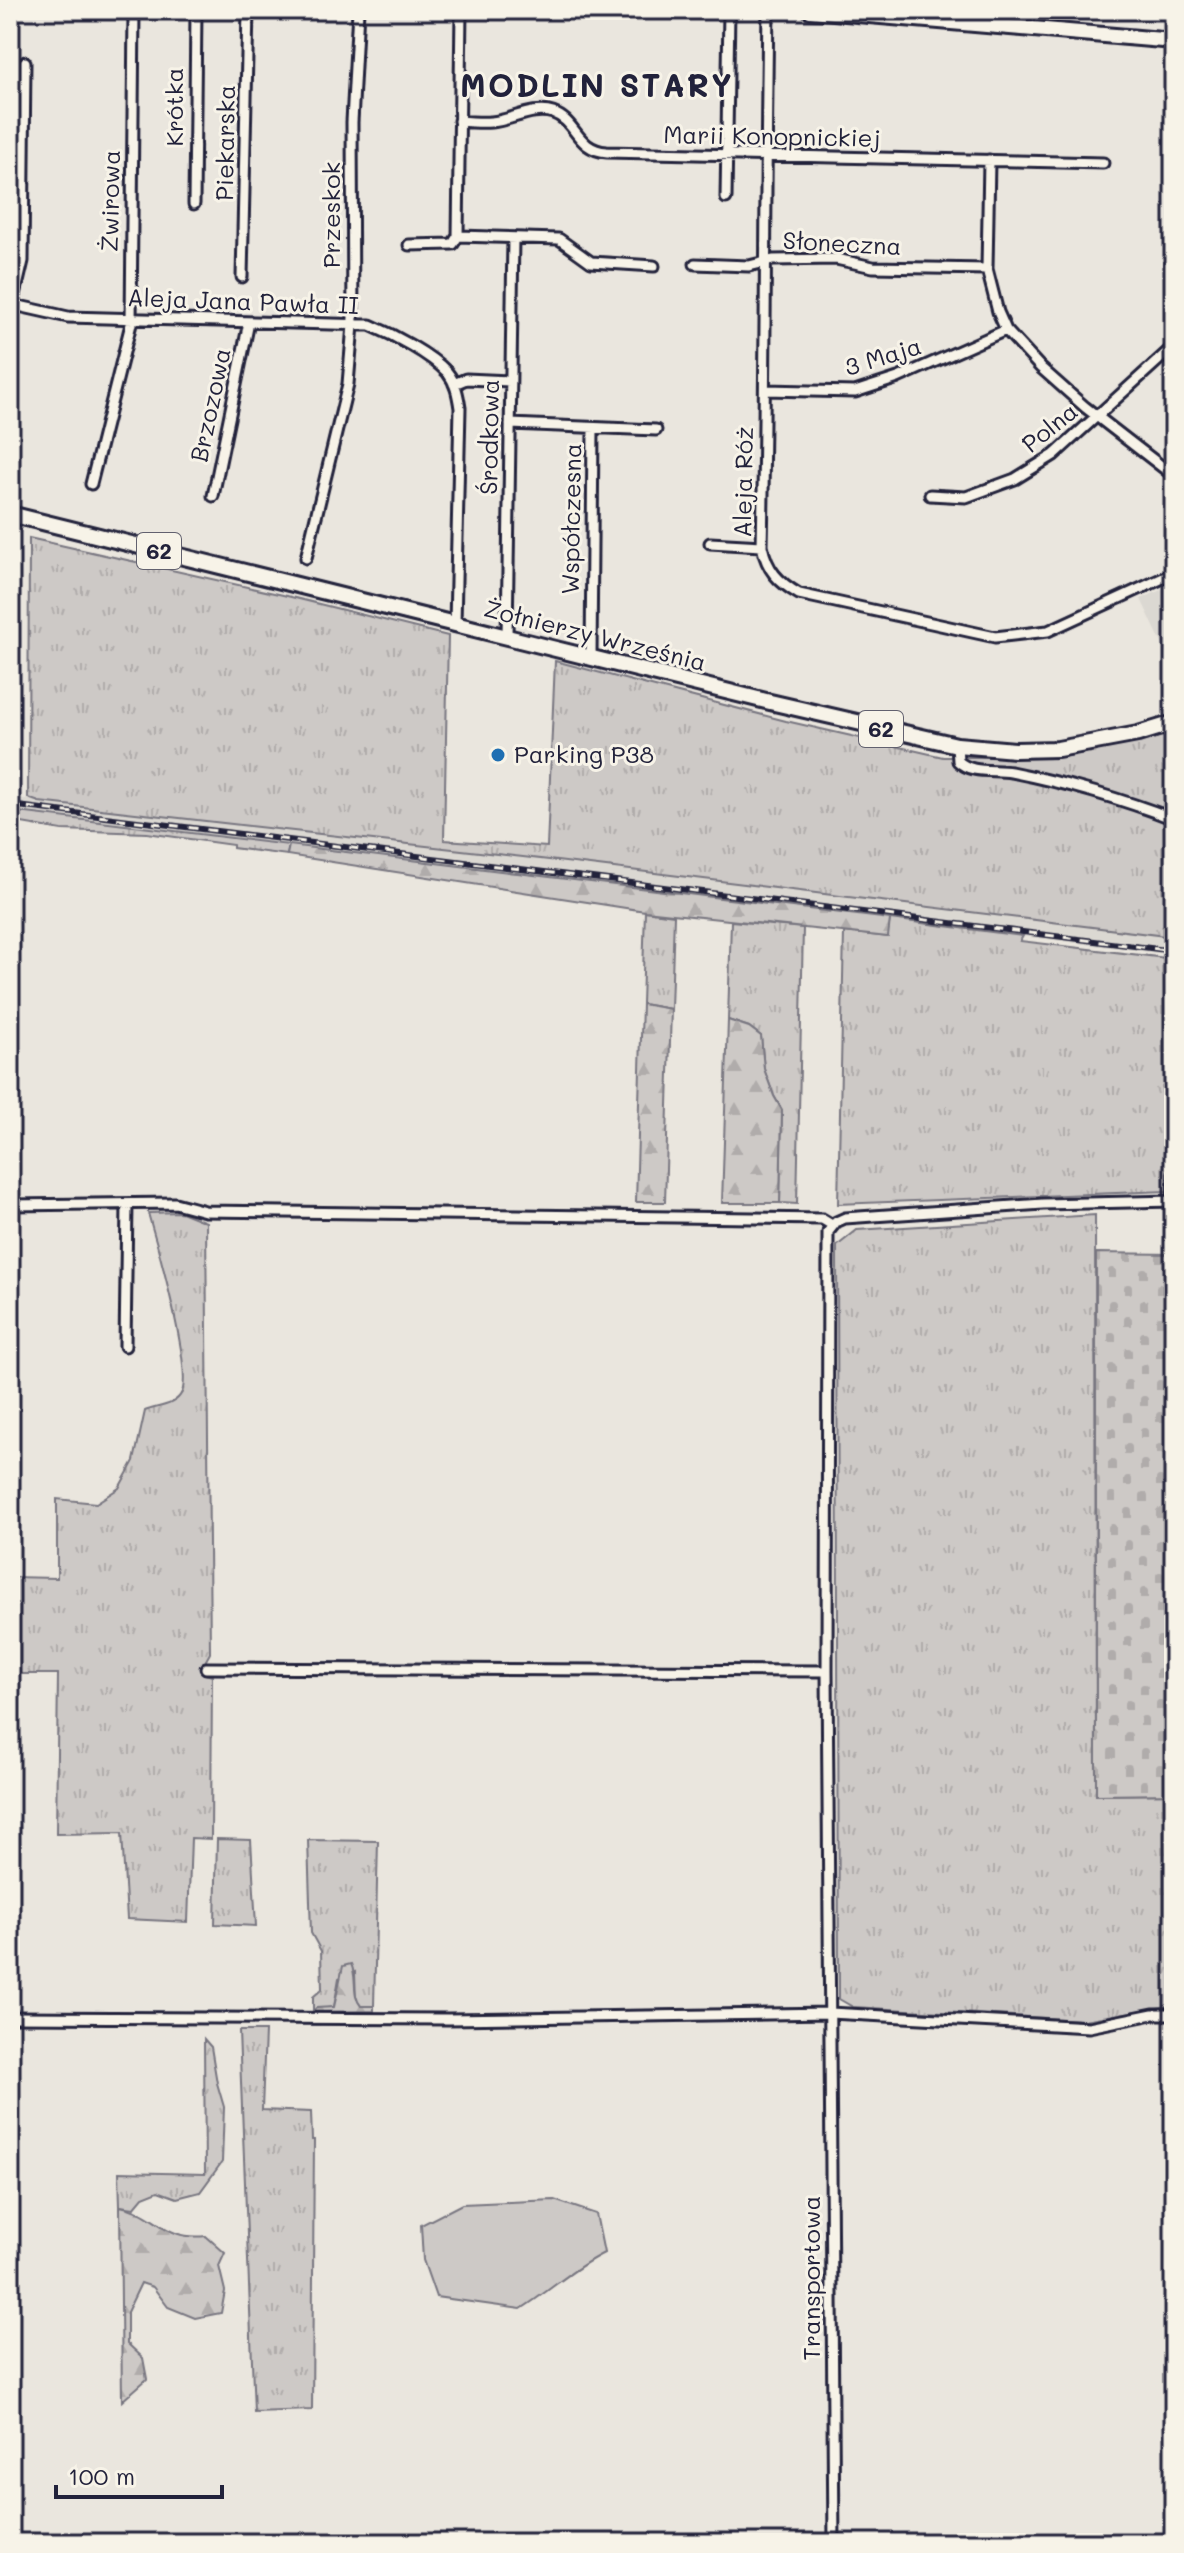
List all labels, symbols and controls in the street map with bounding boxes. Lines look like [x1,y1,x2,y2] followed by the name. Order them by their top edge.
[460,63,734,105] district label: MODLIN STARY
[158,67,189,147] street label: Krótka
[208,85,241,201] street label: Piekarska
[663,118,881,153] street label: Marii Konopnickiej
[93,150,126,252] street label: Żwirowa
[315,162,346,268] street label: Przeskok
[782,224,902,261] street label: Słoneczna
[127,281,359,320] street label: Aleja Jana Pawła II
[840,329,925,382] street label: 3 Maja
[182,345,237,464] street label: Brzozowa
[472,379,505,495] street label: Środkowa
[1015,395,1083,459] street label: Polna
[726,426,759,538] street label: Aleja Róż
[554,443,587,595] street label: Współczesna
[137,533,181,569] road number: 62
[481,592,709,677] street label: Żołnierzy Września
[859,711,903,747] road number: 62
[514,738,654,769] place label: Parking P38
[489,746,507,764] marker: Parking P38
[795,2196,826,2360] street label: Transportowa
[56,2449,222,2499] scale bar
[68,2460,135,2491] text: 100 m

